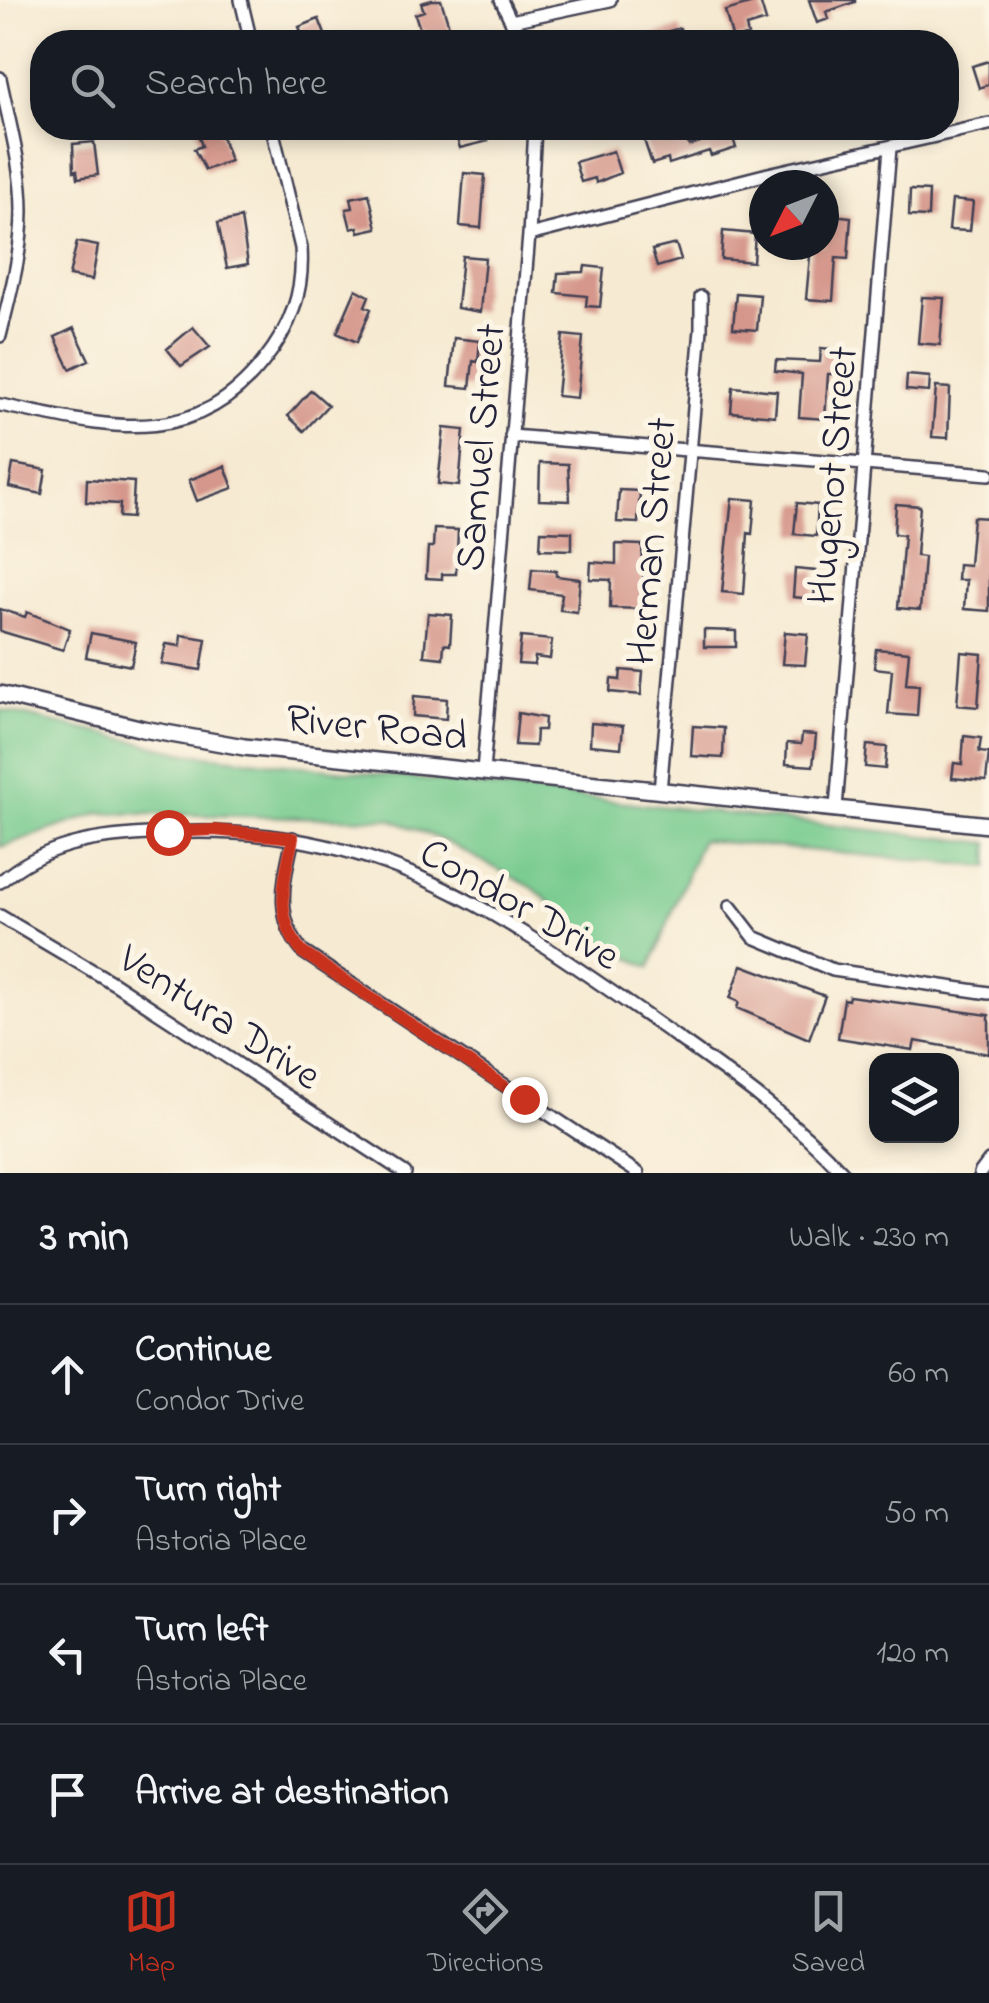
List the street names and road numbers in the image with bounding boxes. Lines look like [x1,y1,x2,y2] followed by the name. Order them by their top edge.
[441,321,524,574] street label: Samuel Street
[793,344,876,607] street label: Hugenot Street
[612,415,695,668] street label: Herman Street
[283,690,470,769] street label: River Road
[407,824,630,988] street label: Condor Drive
[104,930,332,1107] street label: Ventura Drive

